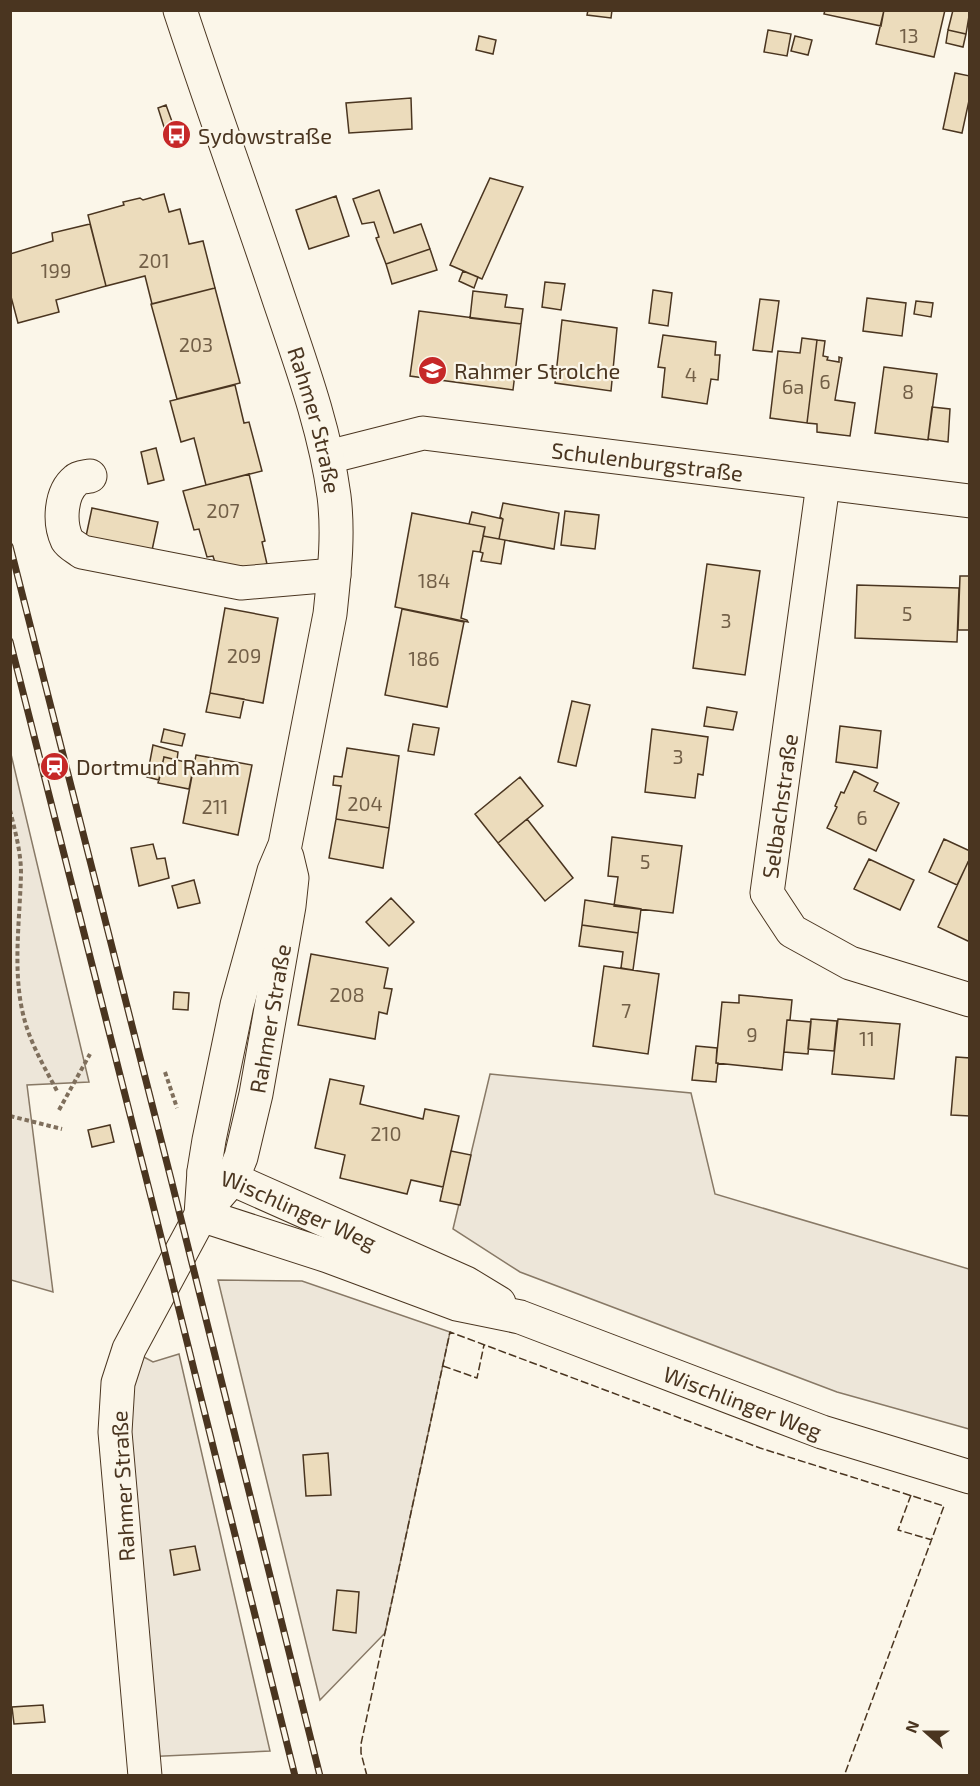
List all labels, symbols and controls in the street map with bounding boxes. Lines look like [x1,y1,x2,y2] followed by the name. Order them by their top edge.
[899,23,919,47] house number: 13
[161,119,193,151] bus stop icon: Sydowstraße
[198,122,332,148] place label: Sydowstraße
[138,248,170,272] house number: 201
[41,258,71,282] house number: 199
[179,332,213,356] house number: 203
[283,343,347,495] street label: Rahmer Straße
[417,354,449,386] school or university icon: Rahmer Strolche
[454,357,620,383] place label: Rahmer Strolche
[685,362,697,386] house number: 4
[819,369,831,393] house number: 6
[782,374,804,398] house number: 6a
[902,379,914,403] house number: 8
[550,436,745,486] street label: Schulenburgstraße
[206,498,240,522] house number: 207
[418,568,450,592] house number: 184
[902,601,912,625] house number: 5
[720,608,732,632] house number: 3
[227,643,261,667] house number: 209
[408,646,440,670] house number: 186
[756,732,802,880] street label: Selbachstraße
[672,744,684,768] house number: 3
[39,750,71,782] station icon: Dortmund Rahm
[76,753,240,779] place label: Dortmund Rahm
[347,791,383,815] house number: 204
[201,794,229,818] house number: 211
[856,805,868,829] house number: 6
[640,849,650,873] house number: 5
[243,942,295,1095] street label: Rahmer Straße
[329,982,365,1006] house number: 208
[621,998,631,1022] house number: 7
[746,1022,758,1046] house number: 9
[859,1026,875,1050] house number: 11
[370,1121,402,1145] house number: 210
[219,1164,381,1255] street label: Wischlinger Weg
[660,1360,826,1444] street label: Wischlinger Weg
[105,1410,139,1562] street label: Rahmer Straße
[896,1702,956,1762] north arrow
[901,1718,922,1735] text: N

